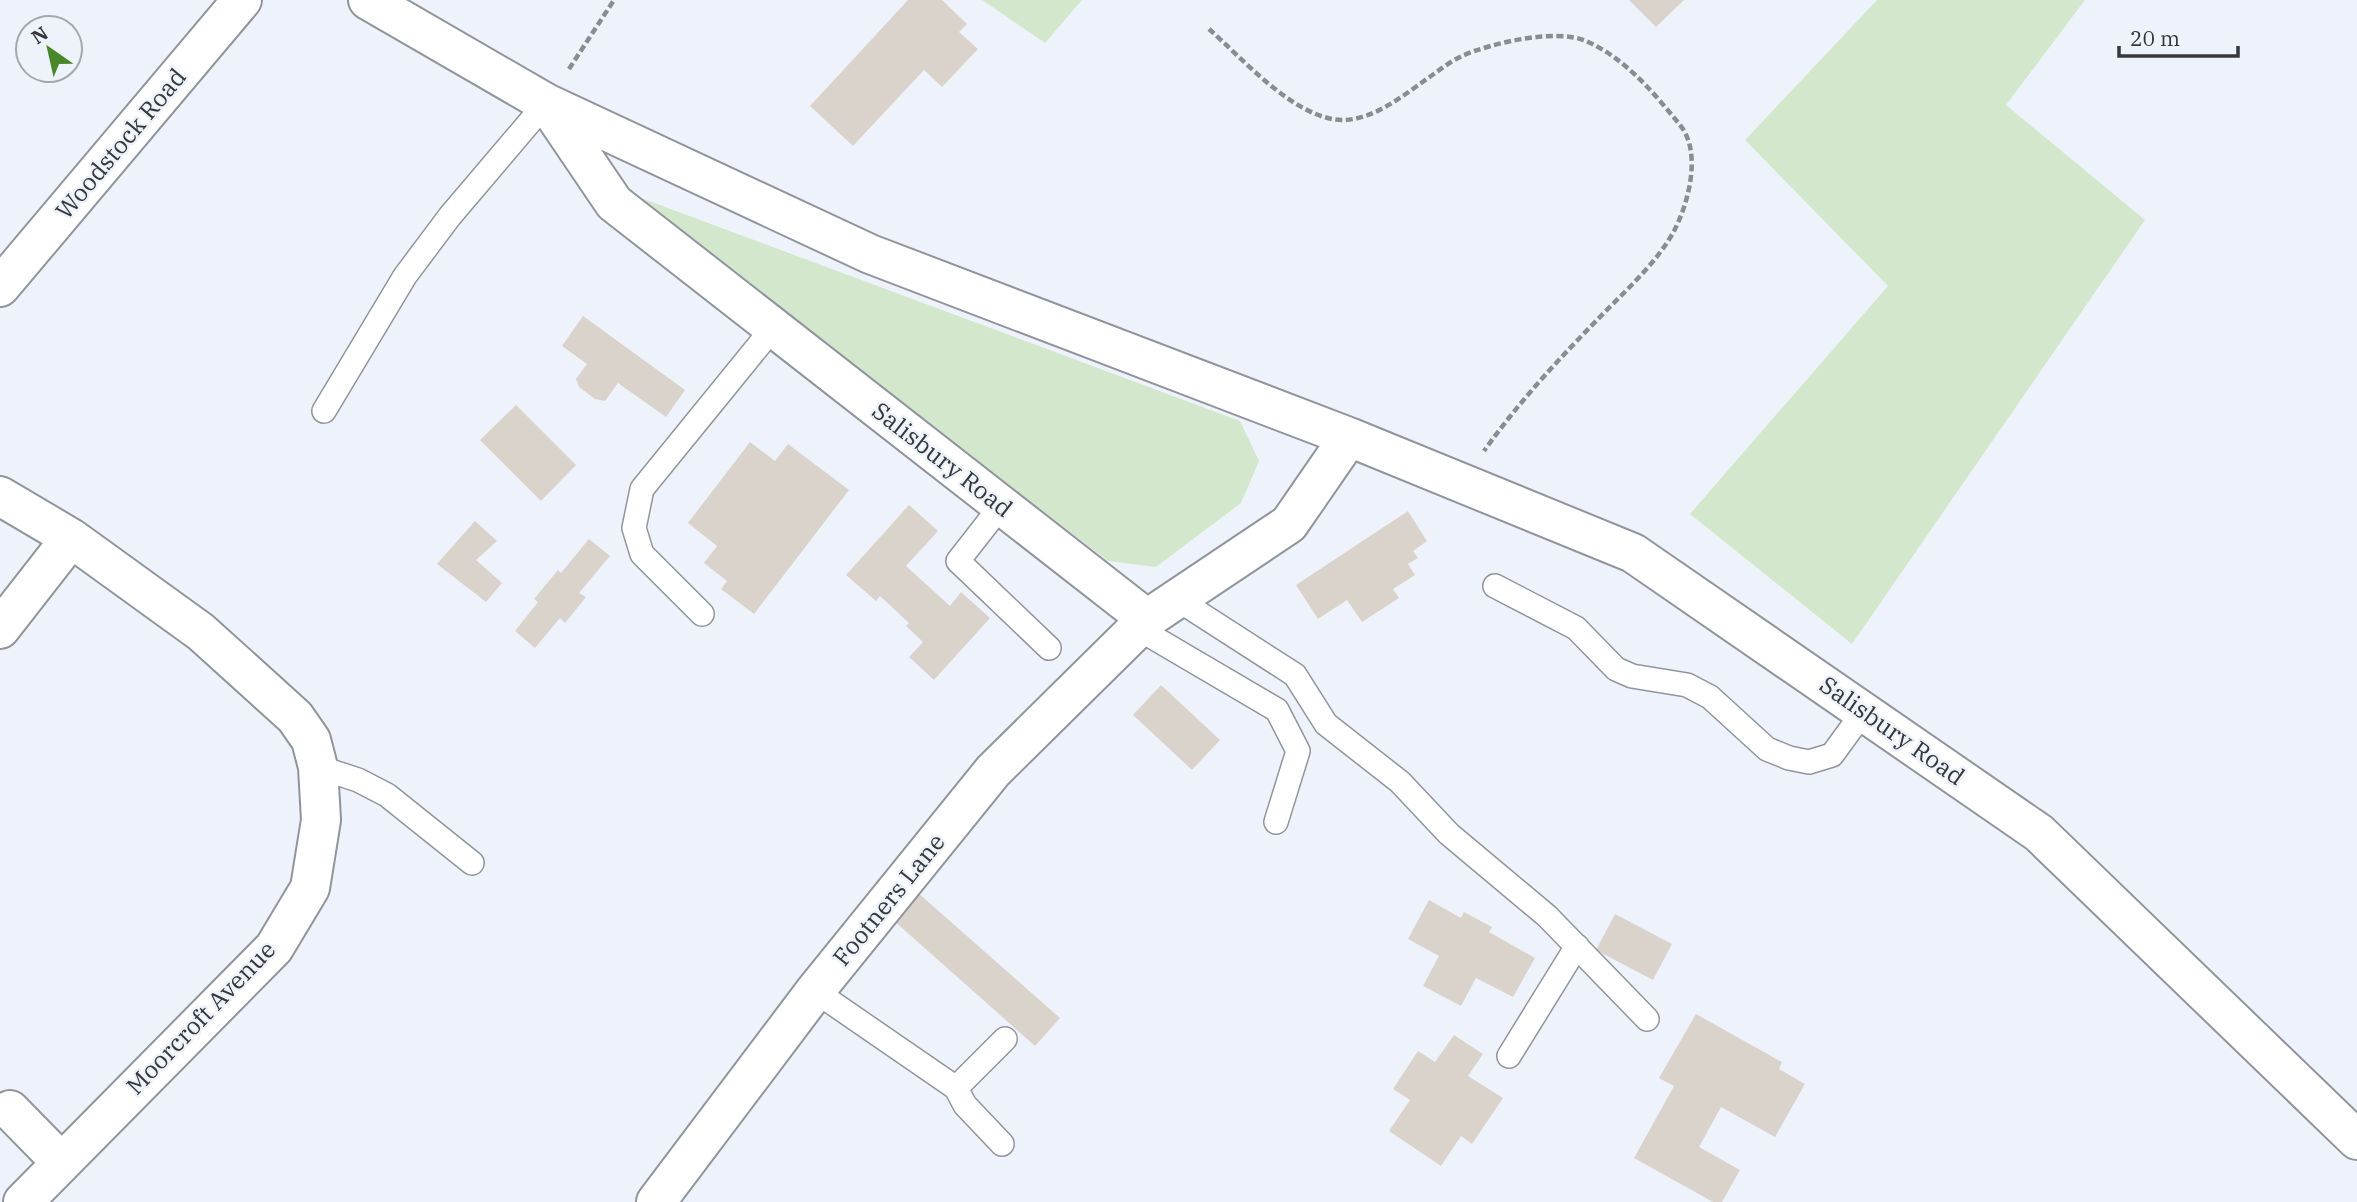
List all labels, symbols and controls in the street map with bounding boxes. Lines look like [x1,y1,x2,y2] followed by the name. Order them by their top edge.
[14,14,84,84] north arrow
[2119,14,2238,58] scale bar
[27,21,52,49] text: N
[2130,24,2180,52] text: 20 m
[48,61,193,225] street label: Woodstock Road
[866,394,1019,524] street label: Salisbury Road
[1814,668,1971,792] street label: Salisbury Road
[825,827,951,972] street label: Footners Lane
[119,934,282,1101] street label: Moorcroft Avenue

